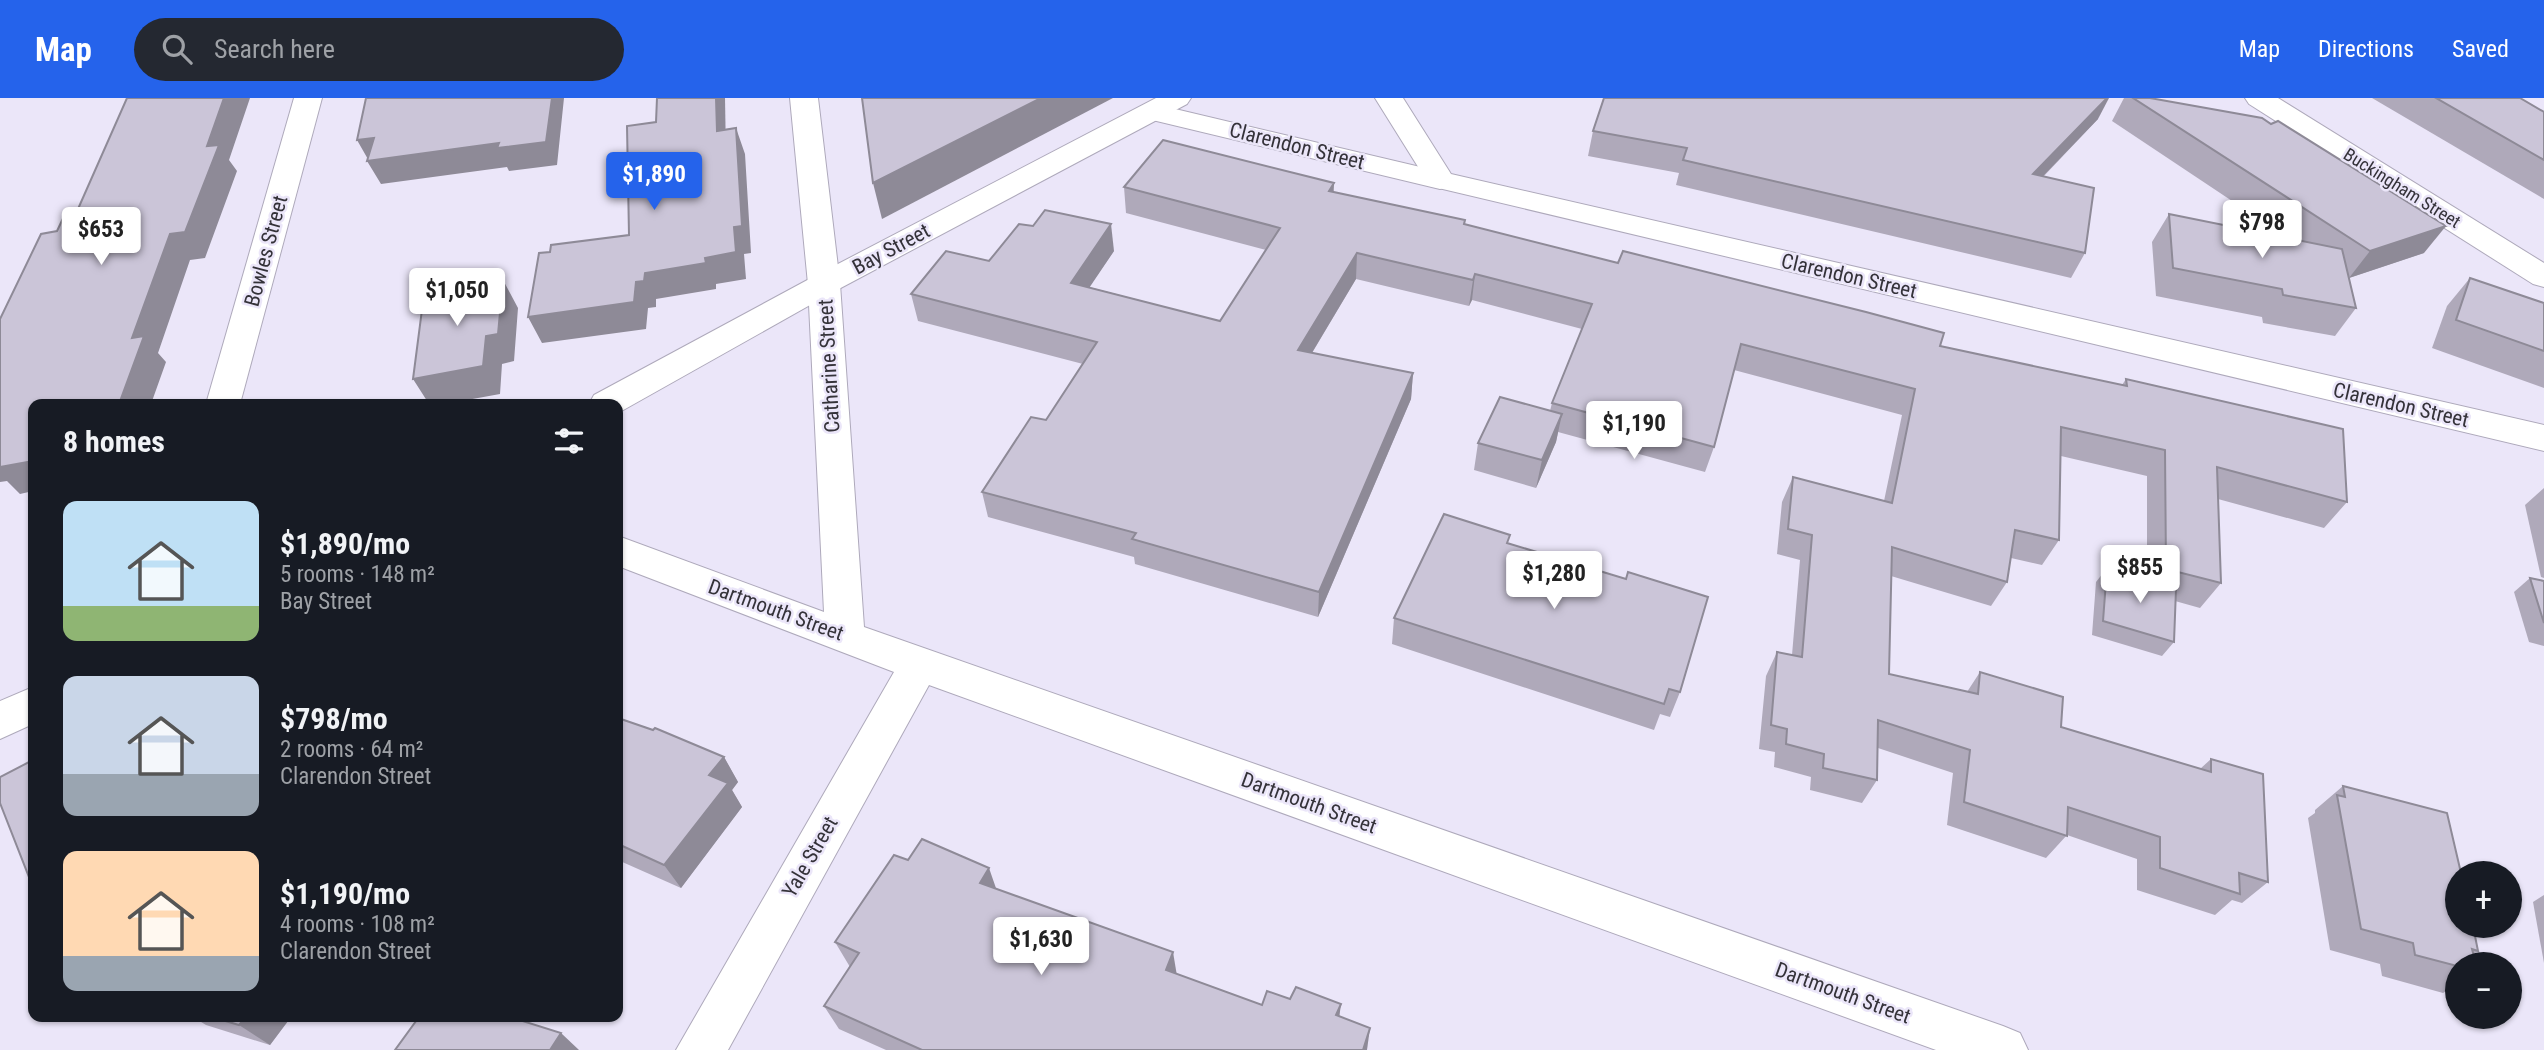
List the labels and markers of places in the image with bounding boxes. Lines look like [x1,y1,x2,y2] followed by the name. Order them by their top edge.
[597,152,711,212] pin: $1,890
[2221,200,2303,260] pin: $798
[60,208,142,267] pin: $653
[400,268,514,328] pin: $1,050
[1577,402,1691,461] pin: $1,190
[2099,546,2181,605] pin: $855
[1497,552,1611,611] pin: $1,280
[984,918,1098,977] pin: $1,630

